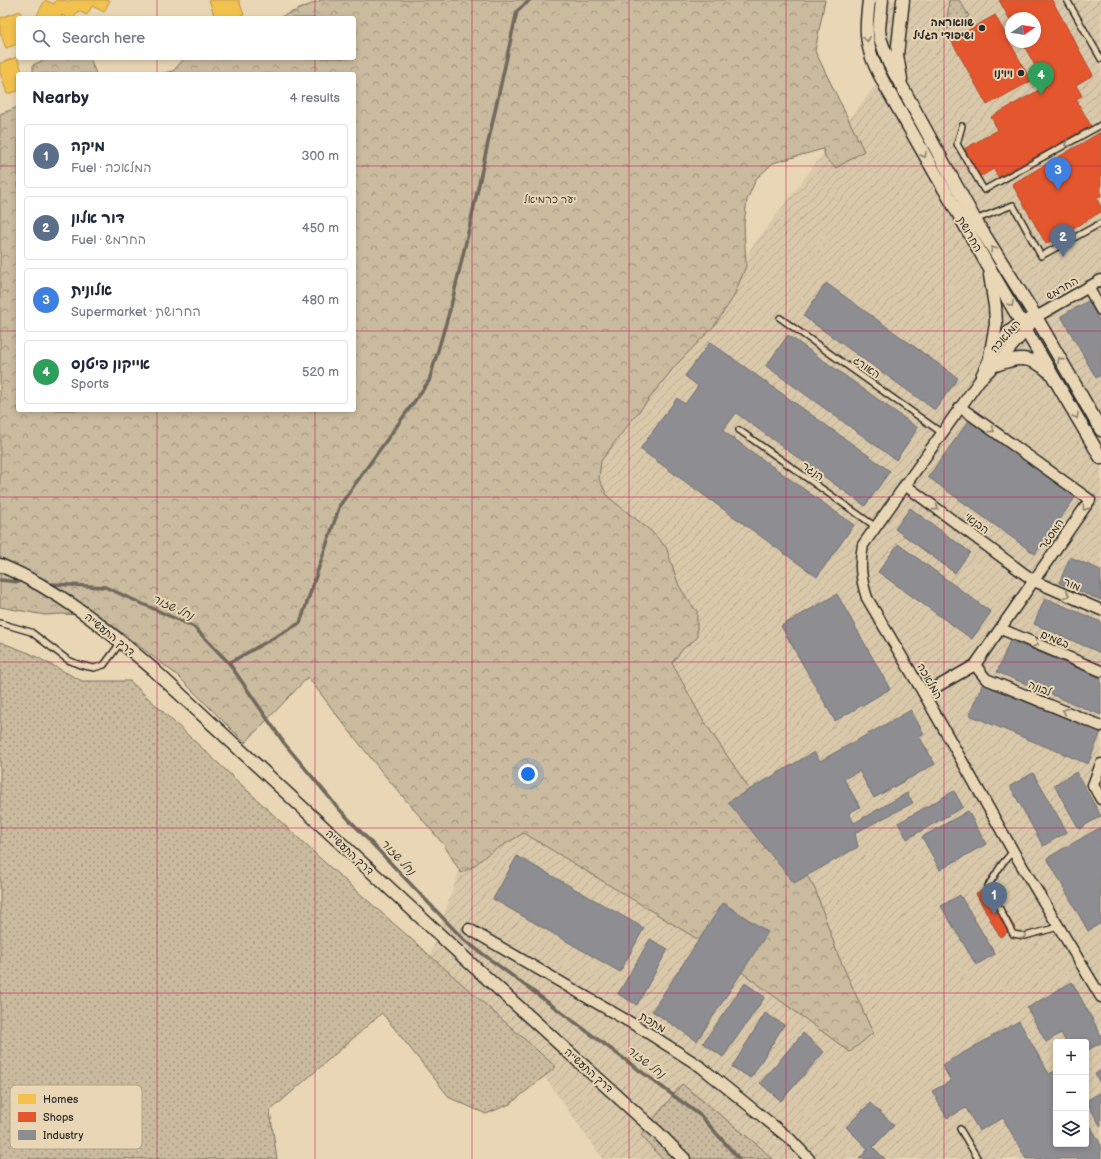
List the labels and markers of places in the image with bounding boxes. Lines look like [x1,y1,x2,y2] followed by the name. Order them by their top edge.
[913,16,974,42] place label: שווארמה ושיפודי הגליל
[977,23,987,33] marker: שווארמה ושיפודי הגליל
[1028,62,1054,95] pin: 4
[994,67,1013,80] place label: ויוינו
[1016,68,1026,78] marker: ויוינו
[1045,157,1071,190] pin: 3
[1050,224,1076,257] pin: 2
[981,882,1007,915] pin: 1

